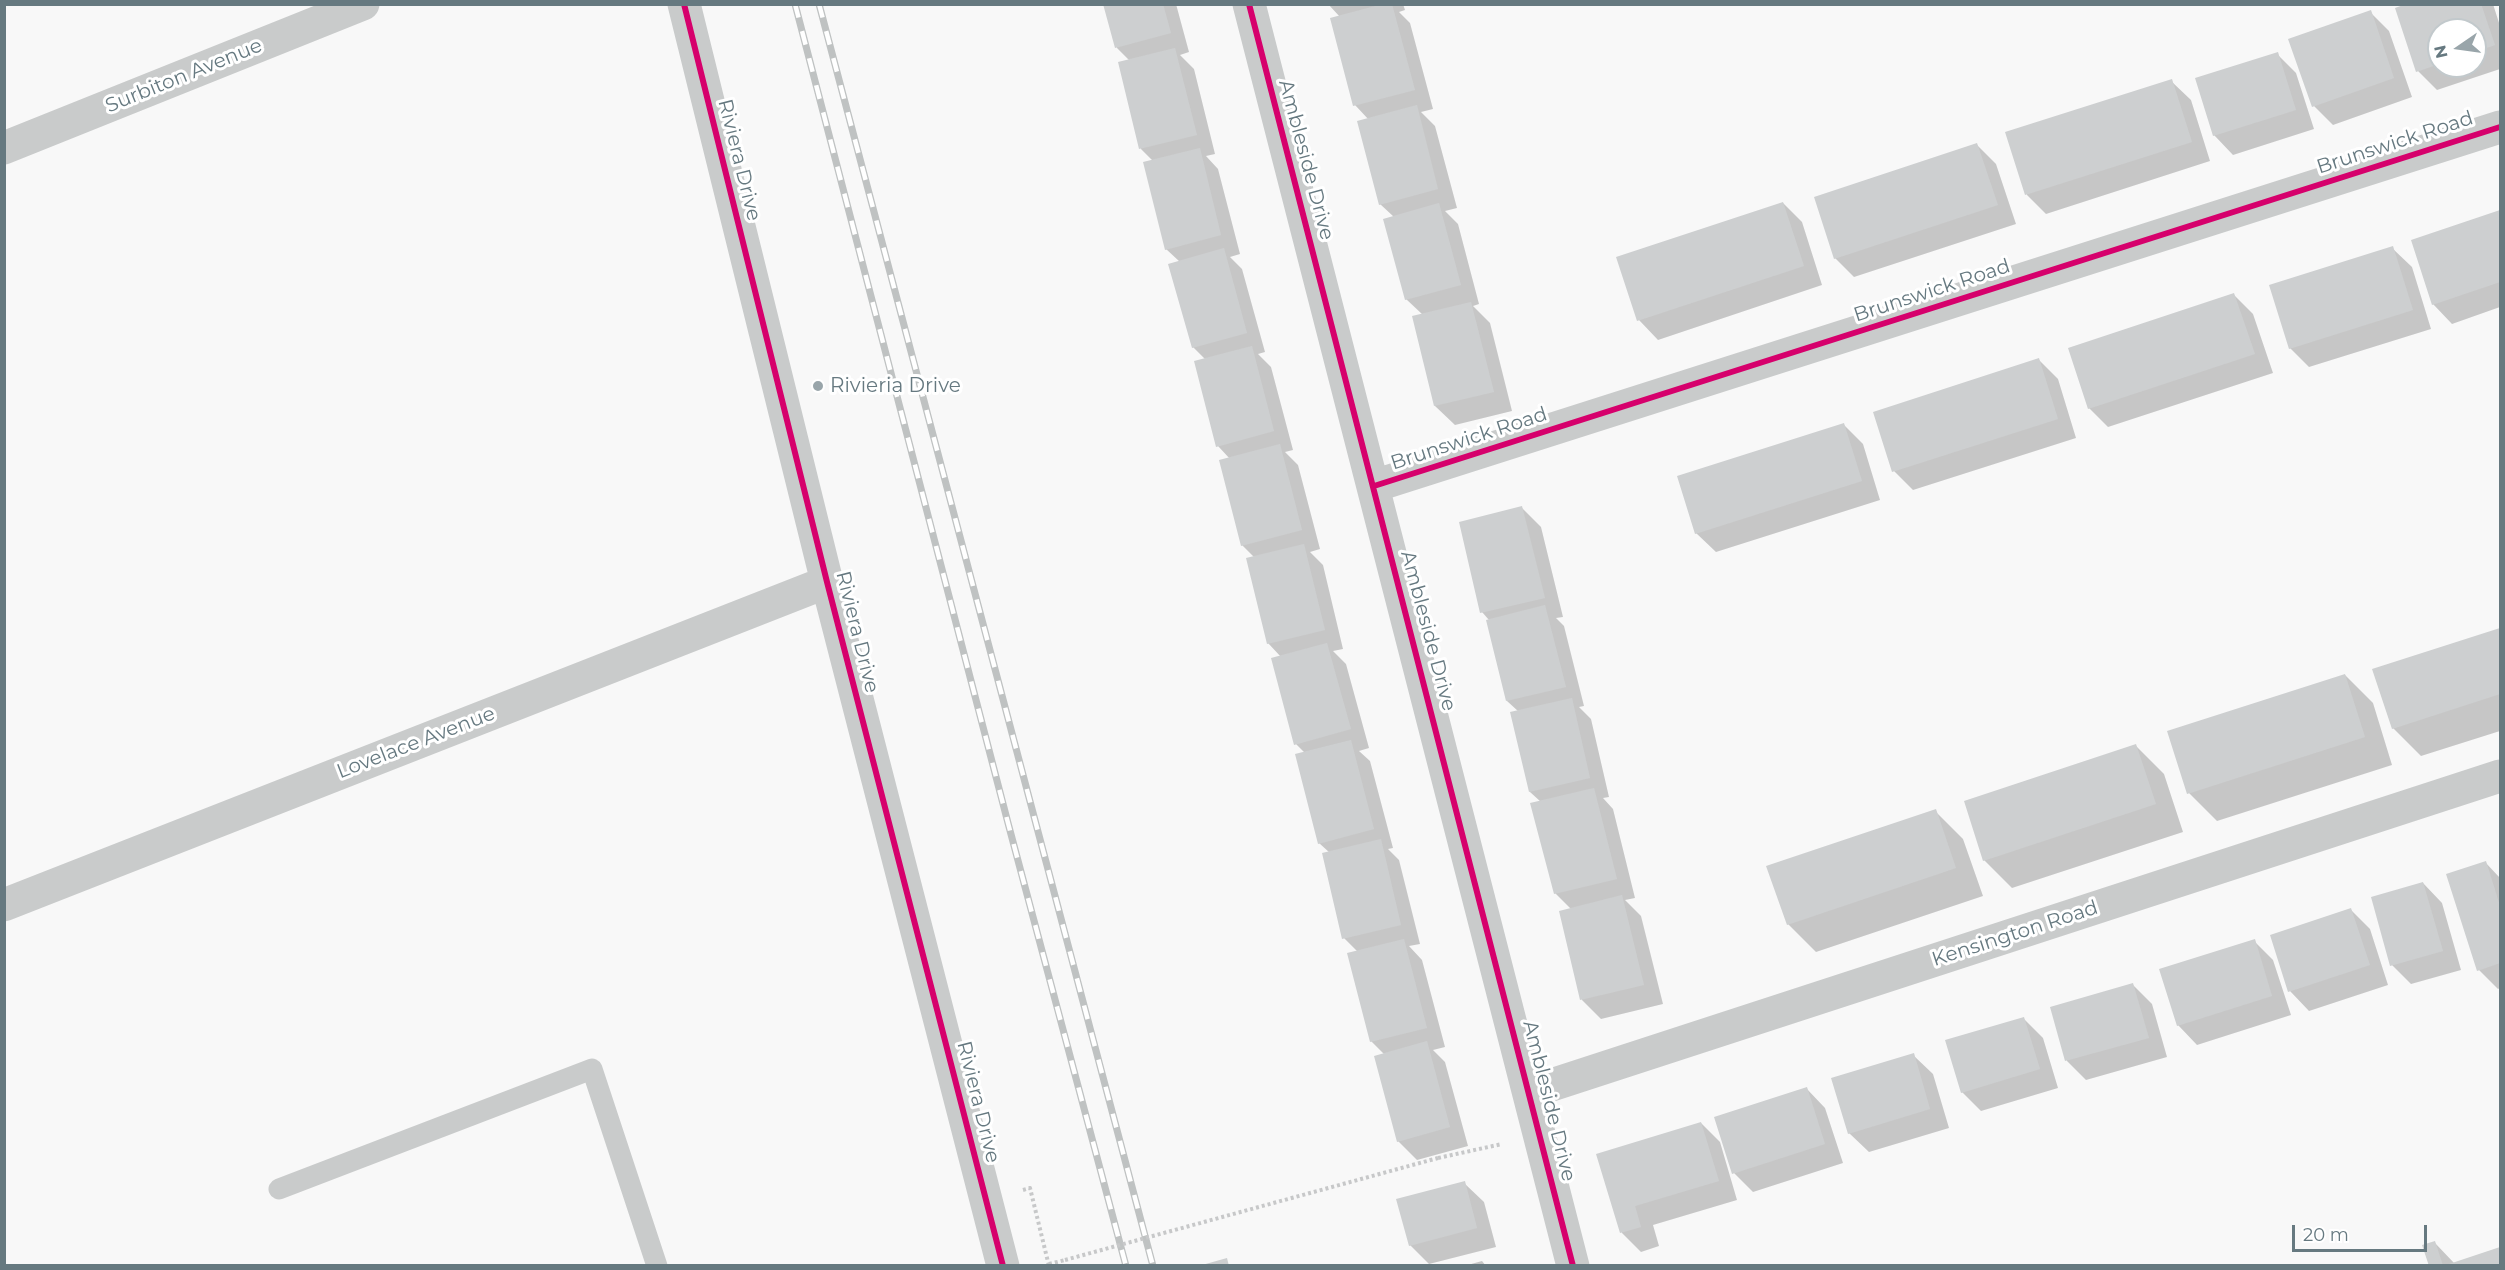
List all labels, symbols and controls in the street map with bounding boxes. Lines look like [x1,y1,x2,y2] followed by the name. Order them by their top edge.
[2427,18,2487,78] north arrow
[102,34,266,118] street label: Surbiton Avenue
[2430,43,2452,60] text: N
[1273,77,1339,243] street label: Ambleside Drive
[712,97,766,223] street label: Riviera Drive
[2314,106,2476,180] street label: Brunswick Road
[1851,254,2013,328] street label: Brunswick Road
[830,374,961,398] place label: Rivieria Drive
[811,379,825,393] marker: Rivieria Drive
[1388,402,1550,476] street label: Brunswick Road
[1395,548,1461,714] street label: Ambleside Drive
[830,569,884,695] street label: Riviera Drive
[333,702,499,784] street label: Lovelace Avenue
[1929,896,2101,972] street label: Kensington Road
[1517,1018,1581,1184] street label: Ambleside Drive
[951,1039,1005,1165] street label: Riviera Drive
[2295,1213,2430,1251] scale bar
[2303,1224,2349,1246] text: 20 m

